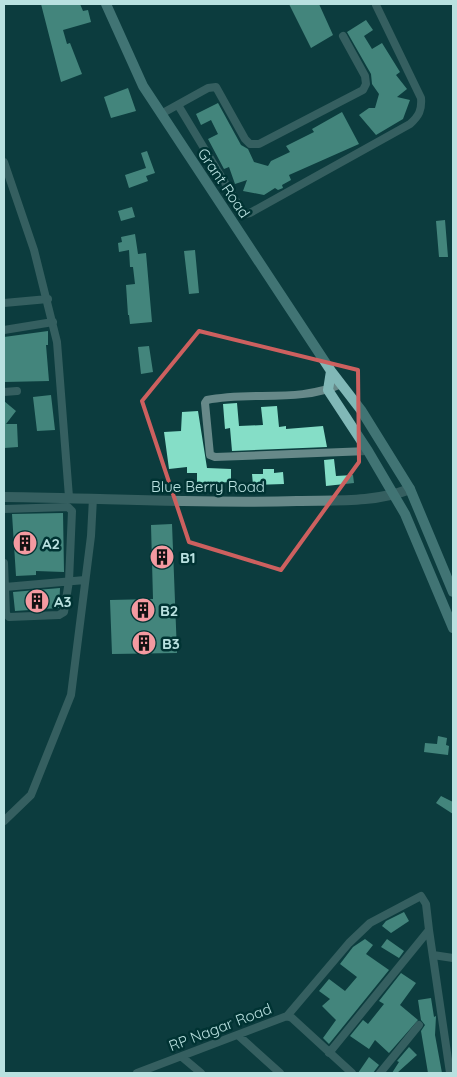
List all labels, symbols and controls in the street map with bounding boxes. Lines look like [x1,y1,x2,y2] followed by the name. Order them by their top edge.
[194,144,254,222] street label: Grant Road
[151,477,265,496] street label: Blue Berry Road
[12,530,38,556] building icon: A2
[42,534,60,553] place label: A2
[149,544,175,570] building icon: B1
[180,548,196,567] place label: B1
[24,588,50,614] building icon: A3
[54,592,72,611] place label: A3
[130,597,156,623] building icon: B2
[160,601,178,620] place label: B2
[131,630,157,656] building icon: B3
[162,634,180,653] place label: B3
[166,999,274,1055] street label: RP Nagar Road

